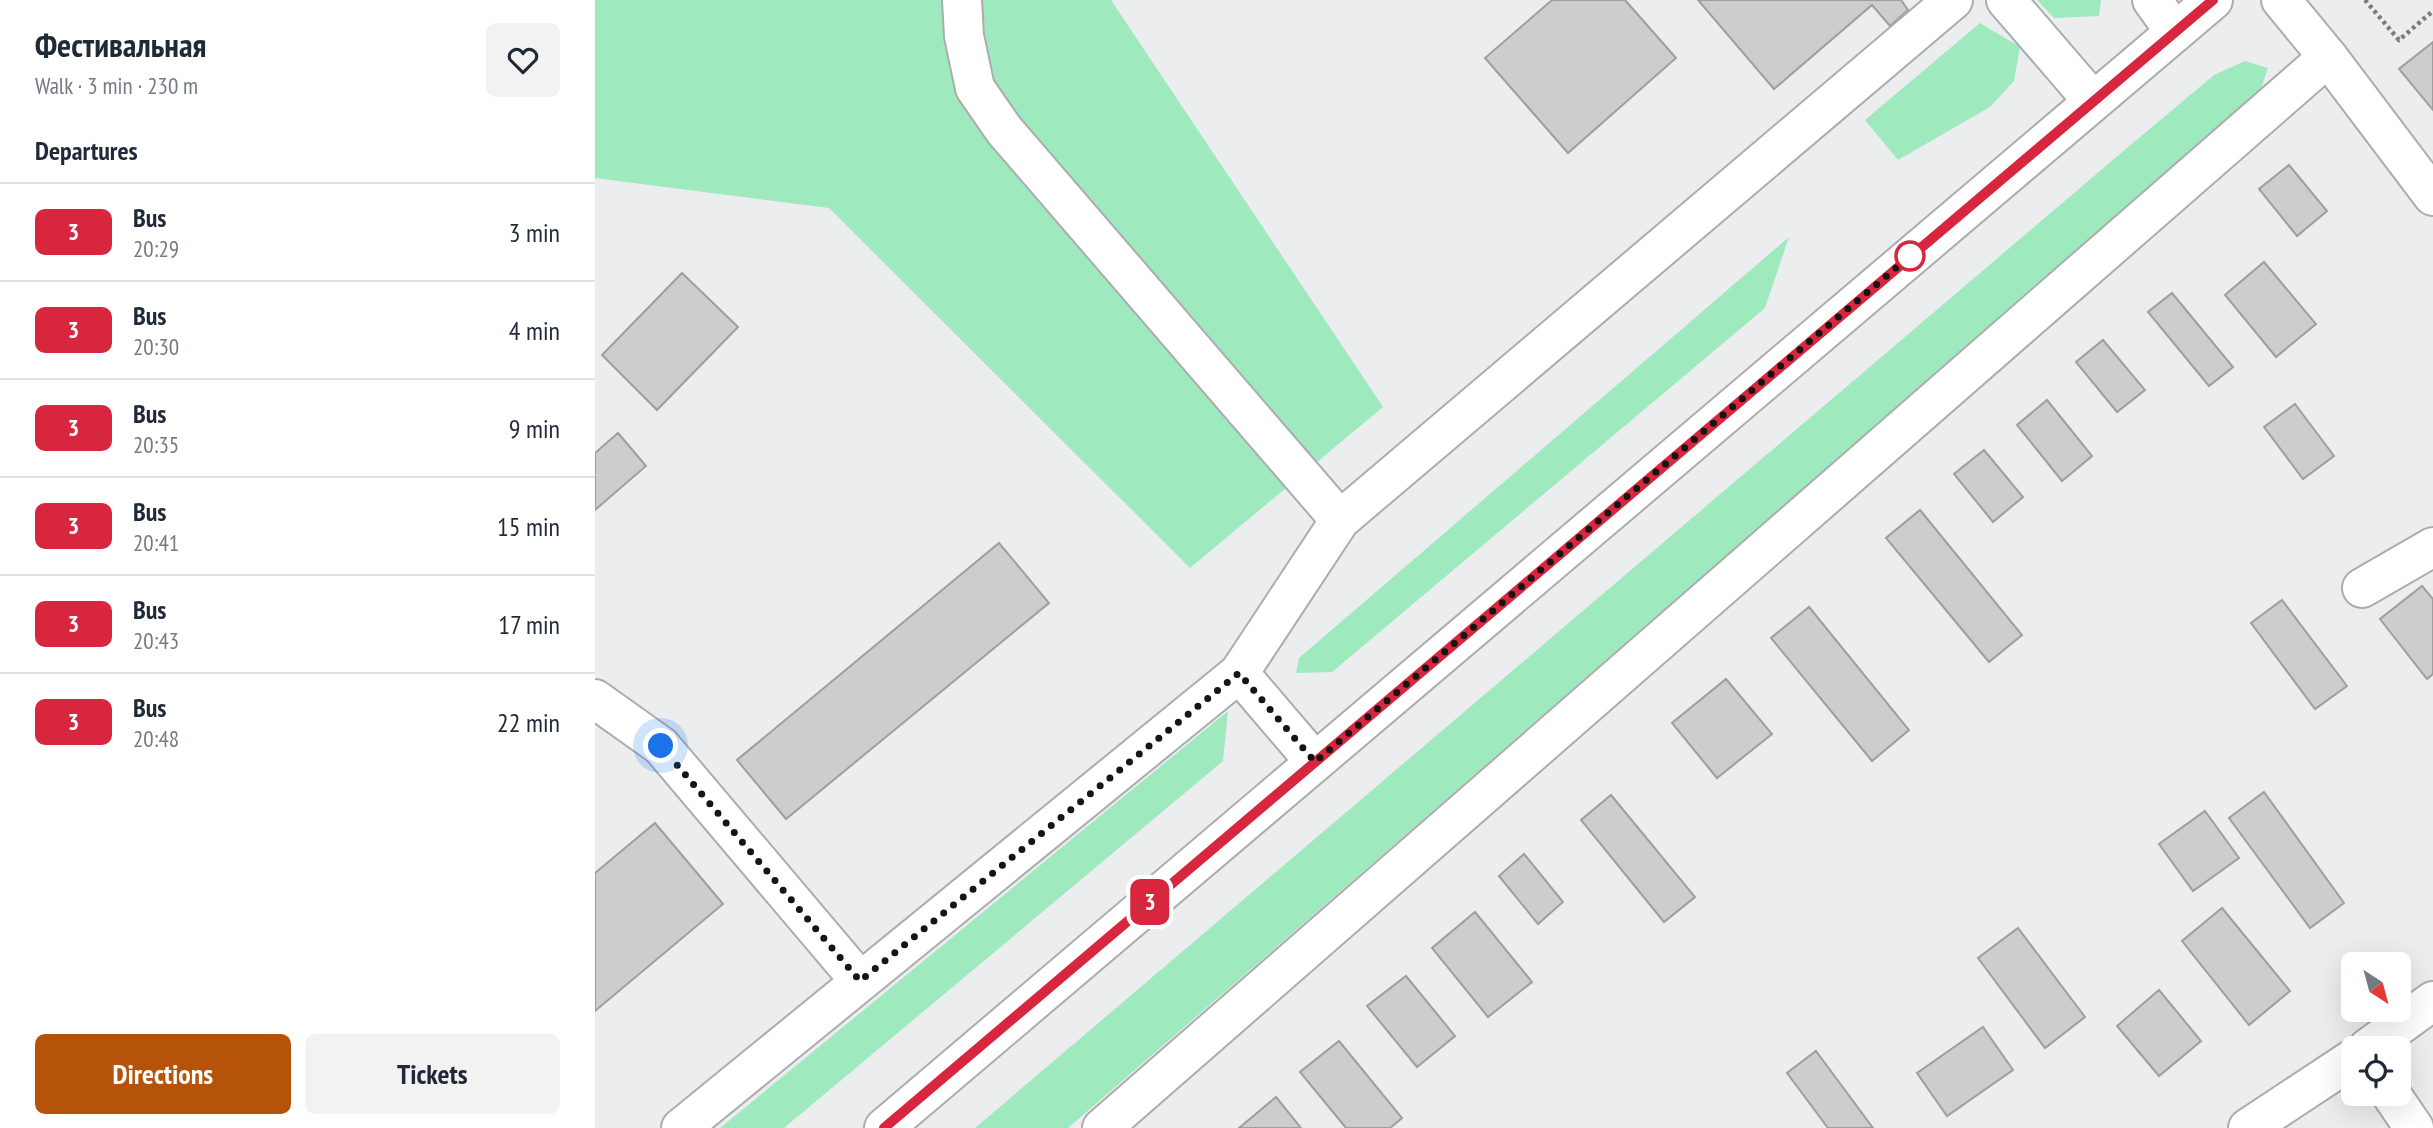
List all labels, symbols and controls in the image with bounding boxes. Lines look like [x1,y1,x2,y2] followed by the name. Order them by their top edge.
[35,23,206,66] text: Фестивальная
[486,23,560,97] button: heart
[35,71,198,100] text: Walk · 3 min · 230 m
[35,134,138,167] text: Departures
[133,201,166,234] text: Bus
[68,216,79,247] text: 3
[509,216,560,249] text: 3 min
[133,234,179,263] text: 20:29
[1895,241,1925,271] unlabelled marker
[133,299,166,332] text: Bus
[68,314,79,345] text: 3
[509,314,560,347] text: 4 min
[133,332,179,361] text: 20:30
[133,397,166,430] text: Bus
[68,412,79,443] text: 3
[509,412,560,445] text: 9 min
[133,430,179,459] text: 20:35
[133,495,166,528] text: Bus
[68,510,79,541] text: 3
[497,510,560,543] text: 15 min
[133,528,179,557] text: 20:41
[133,593,166,626] text: Bus
[68,608,79,639] text: 3
[498,608,560,641] text: 17 min
[133,626,179,655] text: 20:43
[133,691,166,724] text: Bus
[68,706,79,737] text: 3
[497,706,560,739] text: 22 min
[133,724,179,753] text: 20:48
[643,728,678,763] your location
[1127,879,1173,925] line badge: 3
[1144,886,1156,917] text: 3
[2341,952,2411,1022] north arrow
[2341,952,2411,1106] map controls
[35,1034,291,1114] button: Directions
[305,1034,560,1114] button: Tickets
[2341,1036,2411,1106] button: locate

